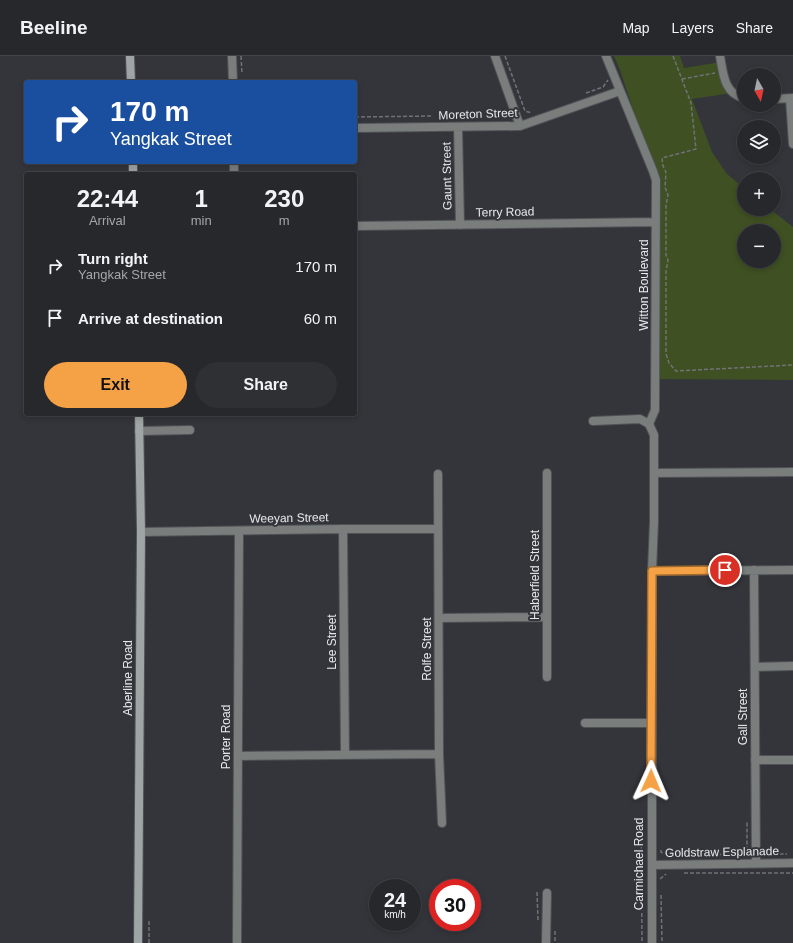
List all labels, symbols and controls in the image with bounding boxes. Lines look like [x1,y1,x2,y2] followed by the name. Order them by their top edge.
[20,17,88,38] text: Beeline
[622,20,650,36] text: Map
[672,20,714,36] text: Layers
[736,20,773,36] text: Share
[737,68,781,112] north arrow
[737,68,781,268] map controls
[44,96,96,148] icon: right
[110,96,189,127] text: 170 m
[438,106,519,122] street label: Moreton Street
[737,120,781,164] button: layers
[110,129,232,149] text: Yangkak Street
[439,141,455,210] street label: Gaunt Street
[737,172,781,216] button: +
[77,185,138,212] text: 22:44
[194,185,208,212] text: 1
[264,185,304,212] text: 230
[476,204,534,220] street label: Terry Road
[89,213,126,228] text: Arrival
[191,213,212,228] text: min
[279,213,290,228] text: m
[737,224,781,268] button: −
[637,239,651,331] street label: Witton Boulevard
[78,250,148,267] text: Turn right
[44,255,66,277] icon: right
[295,258,337,275] text: 170 m
[78,267,166,282] text: Yangkak Street
[44,307,66,329] icon: arrive
[78,310,223,327] text: Arrive at destination
[304,310,337,327] text: 60 m
[44,362,187,408] button: Exit
[195,362,337,408] button: Share
[249,510,329,526] street label: Weeyan Street
[528,529,542,620] street label: Haberfield Street
[708,553,742,587] pin
[714,559,736,581] icon: arrive
[325,614,339,670] street label: Lee Street
[420,617,434,681] street label: Rolfe Street
[121,640,135,716] street label: Aberline Road
[736,688,750,745] street label: Gall Street
[219,705,233,769] street label: Porter Road
[630,760,672,802] position arrow
[632,818,646,910] street label: Carmichael Road
[665,844,779,860] street label: Goldstraw Esplanade
[429,879,481,931] speed limit sign: 30
[384,889,406,911] text: 24
[384,909,406,920] text: km/h

